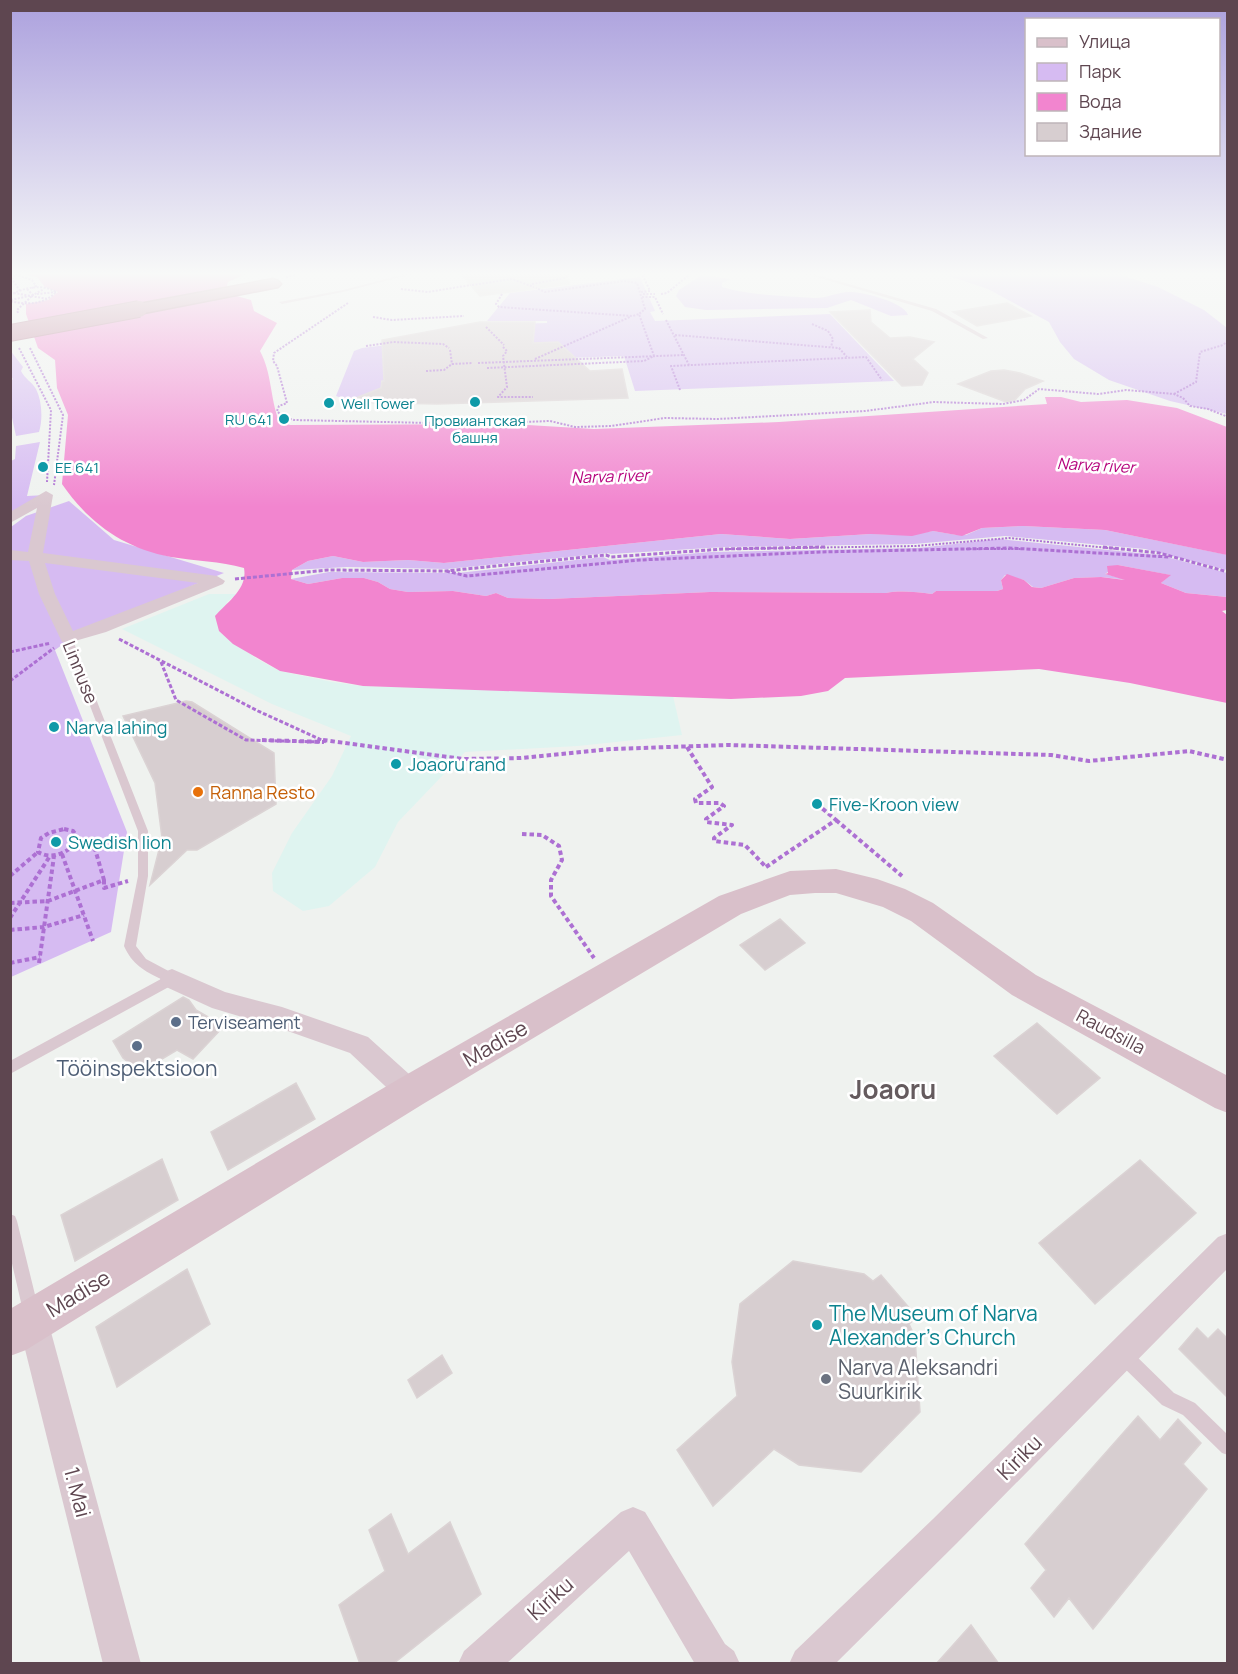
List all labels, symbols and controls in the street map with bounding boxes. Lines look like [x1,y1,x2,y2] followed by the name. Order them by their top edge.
[1025,18,1220,156] legend
[1079,29,1131,53] text: Улица
[1079,59,1122,83] text: Парк
[1079,89,1121,113] text: Вода
[1079,119,1142,143] text: Здание
[341,393,415,414] place label: Well Tower
[468,395,482,409] marker: Провиантская башня
[322,396,336,410] marker: Well Tower
[225,409,272,430] place label: RU 641
[424,410,526,448] place label: Провиантская башня
[277,412,291,426] marker: RU 641
[1057,452,1138,478] water label: Narva river
[55,457,99,478] place label: EE 641
[36,460,50,474] marker: EE 641
[571,464,651,488] water label: Narva river
[58,637,104,707] street label: Linnuse
[66,715,167,739] place label: Narva lahing
[47,720,61,734] marker: Narva lahing
[408,752,506,776] place label: Joaoru rand
[389,757,403,771] marker: Joaoru rand
[210,780,315,804] place label: Ranna Resto
[191,785,205,799] marker: Ranna Resto
[829,792,959,816] place label: Five-Kroon view
[810,797,824,811] marker: Five-Kroon view
[68,830,171,854] place label: Swedish lion
[49,835,63,849] marker: Swedish lion
[1072,1003,1150,1059] street label: Raudsilla
[188,1010,301,1034] place label: Terviseament
[458,1013,532,1073] street label: Madise
[169,1015,183,1029] marker: Terviseament
[130,1039,144,1053] marker: Tööinspektsioon
[57,1054,217,1082] place label: Tööinspektsioon
[850,1071,936,1107] district label: Joaoru
[41,1263,115,1323] street label: Madise
[829,1299,1038,1351] place label: The Museum of Narva Alexander's Church
[810,1318,824,1332] marker: The Museum of Narva Alexander's Church
[838,1353,998,1405] place label: Narva Aleksandri Suurkirik
[819,1372,833,1386] marker: Narva Aleksandri Suurkirik
[990,1428,1048,1486] street label: Kiriku
[58,1464,98,1520] street label: 1. Mai
[521,1570,579,1626] street label: Kiriku

